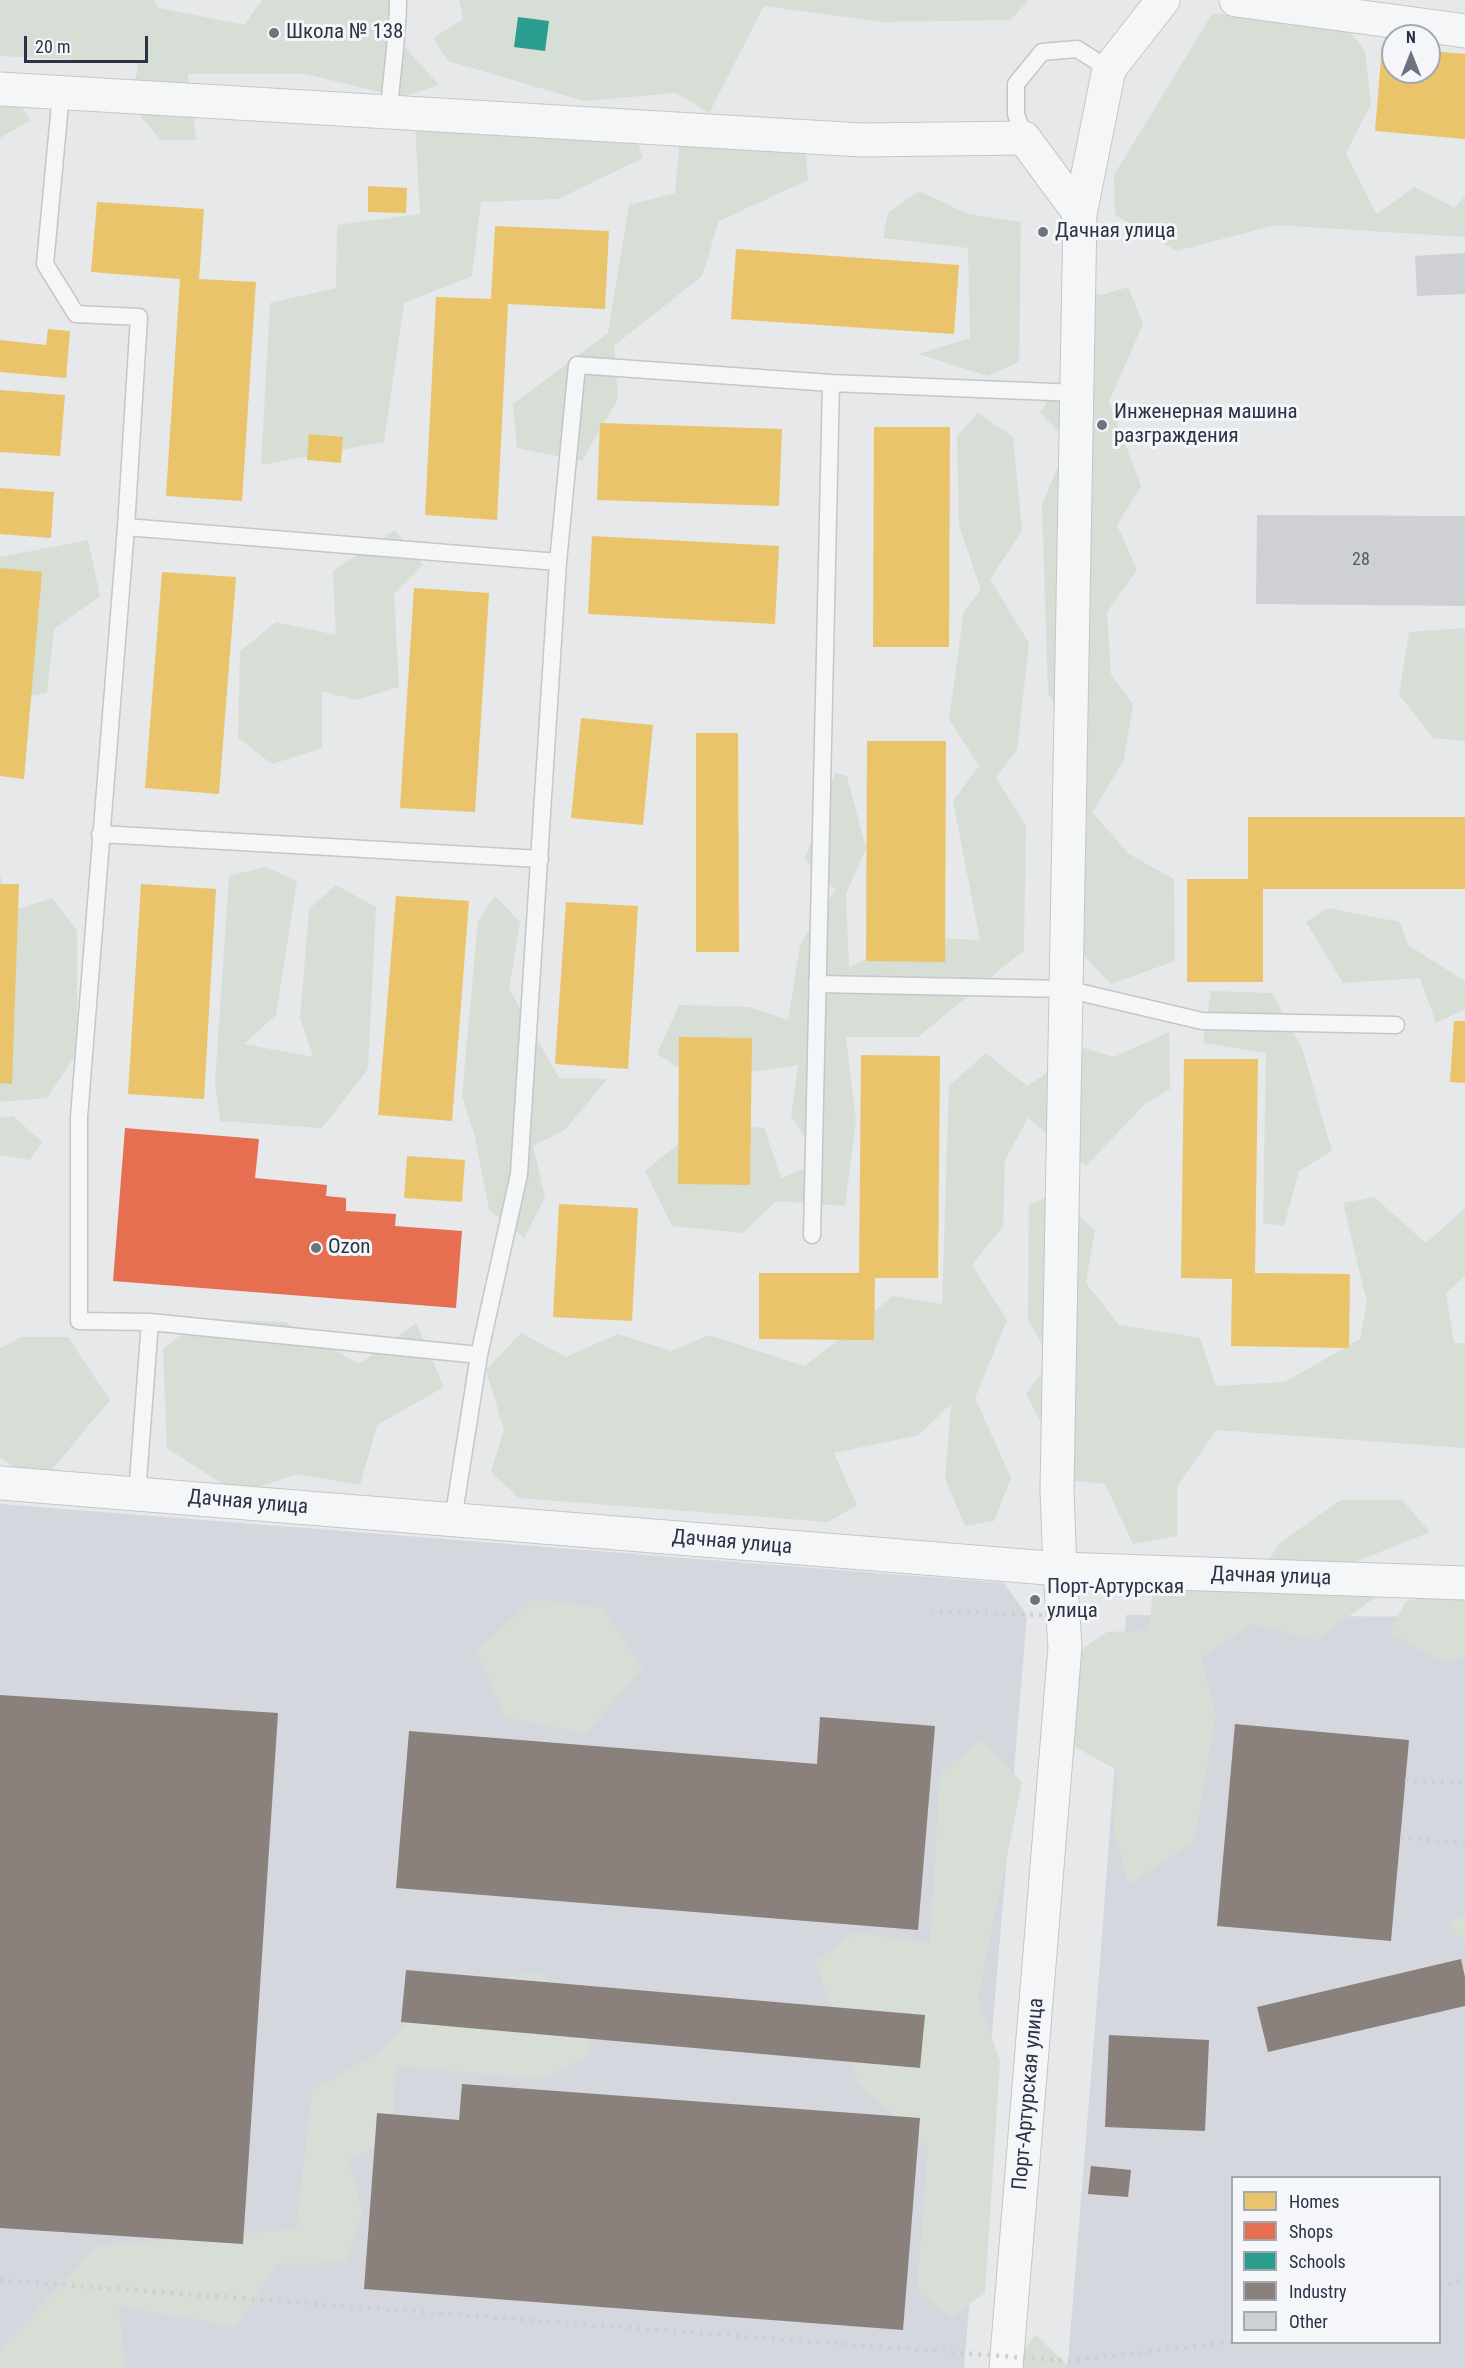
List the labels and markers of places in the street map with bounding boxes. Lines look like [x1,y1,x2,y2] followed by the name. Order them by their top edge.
[286,20,403,46] place label: Школа № 138
[267,26,281,40] marker: Школа № 138
[1055,219,1176,245] place label: Дачная улица
[1036,225,1050,239] marker: Дачная улица
[1114,400,1298,450] place label: Инженерная машина разграждения
[1095,418,1109,432] marker: Инженерная машина разграждения
[328,1235,370,1261] place label: Ozon
[309,1241,323,1255] marker: Ozon
[1047,1575,1184,1625] place label: Порт-Артурская улица
[1028,1593,1042,1607] marker: Порт-Артурская улица

